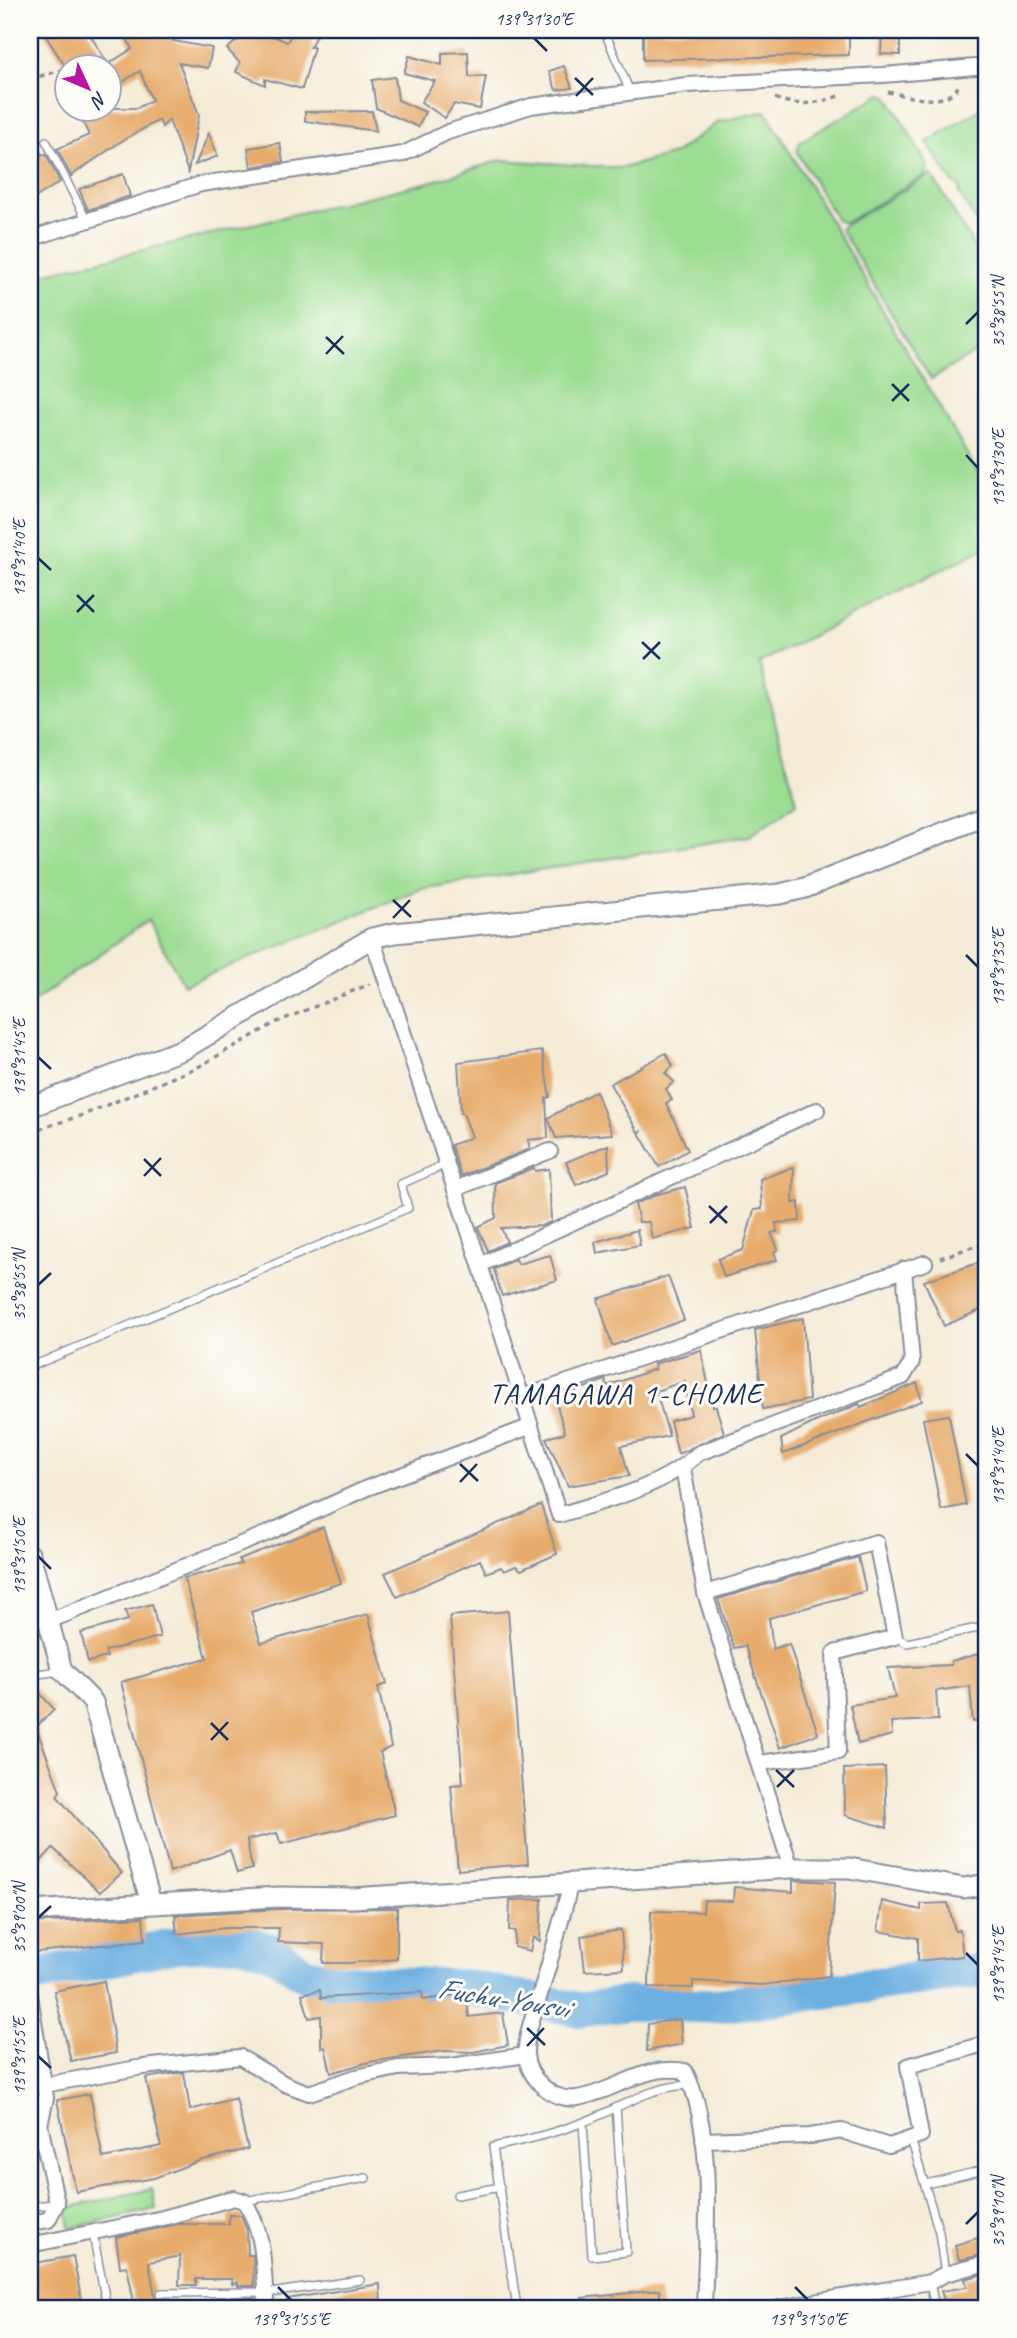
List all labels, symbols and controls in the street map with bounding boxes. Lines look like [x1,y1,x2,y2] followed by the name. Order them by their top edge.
[495,8,575,30] text: 139°31'30"E
[52,52,122,122] north arrow
[85,87,112,114] text: N
[987,273,1009,347] text: 35°38'55"N
[987,427,1009,507] text: 139°31'30"E
[8,517,30,597] text: 139°31'40"E
[987,926,1009,1006] text: 139°31'35"E
[8,1016,30,1096] text: 139°31'45"E
[8,1246,30,1320] text: 35°38'55"N
[489,1374,765,1412] district label: TAMAGAWA 1-CHOME
[987,1425,1009,1505] text: 139°31'40"E
[8,1515,30,1595] text: 139°31'50"E
[8,1879,30,1953] text: 35°39'00"N
[987,1924,1009,2004] text: 139°31'45"E
[435,1969,578,2028] water label: Fuchu-Yousui
[8,2015,30,2095] text: 139°31'55"E
[987,2173,1009,2247] text: 35°39'10"N
[252,2308,332,2330] text: 139°31'55"E
[769,2308,849,2330] text: 139°31'50"E

